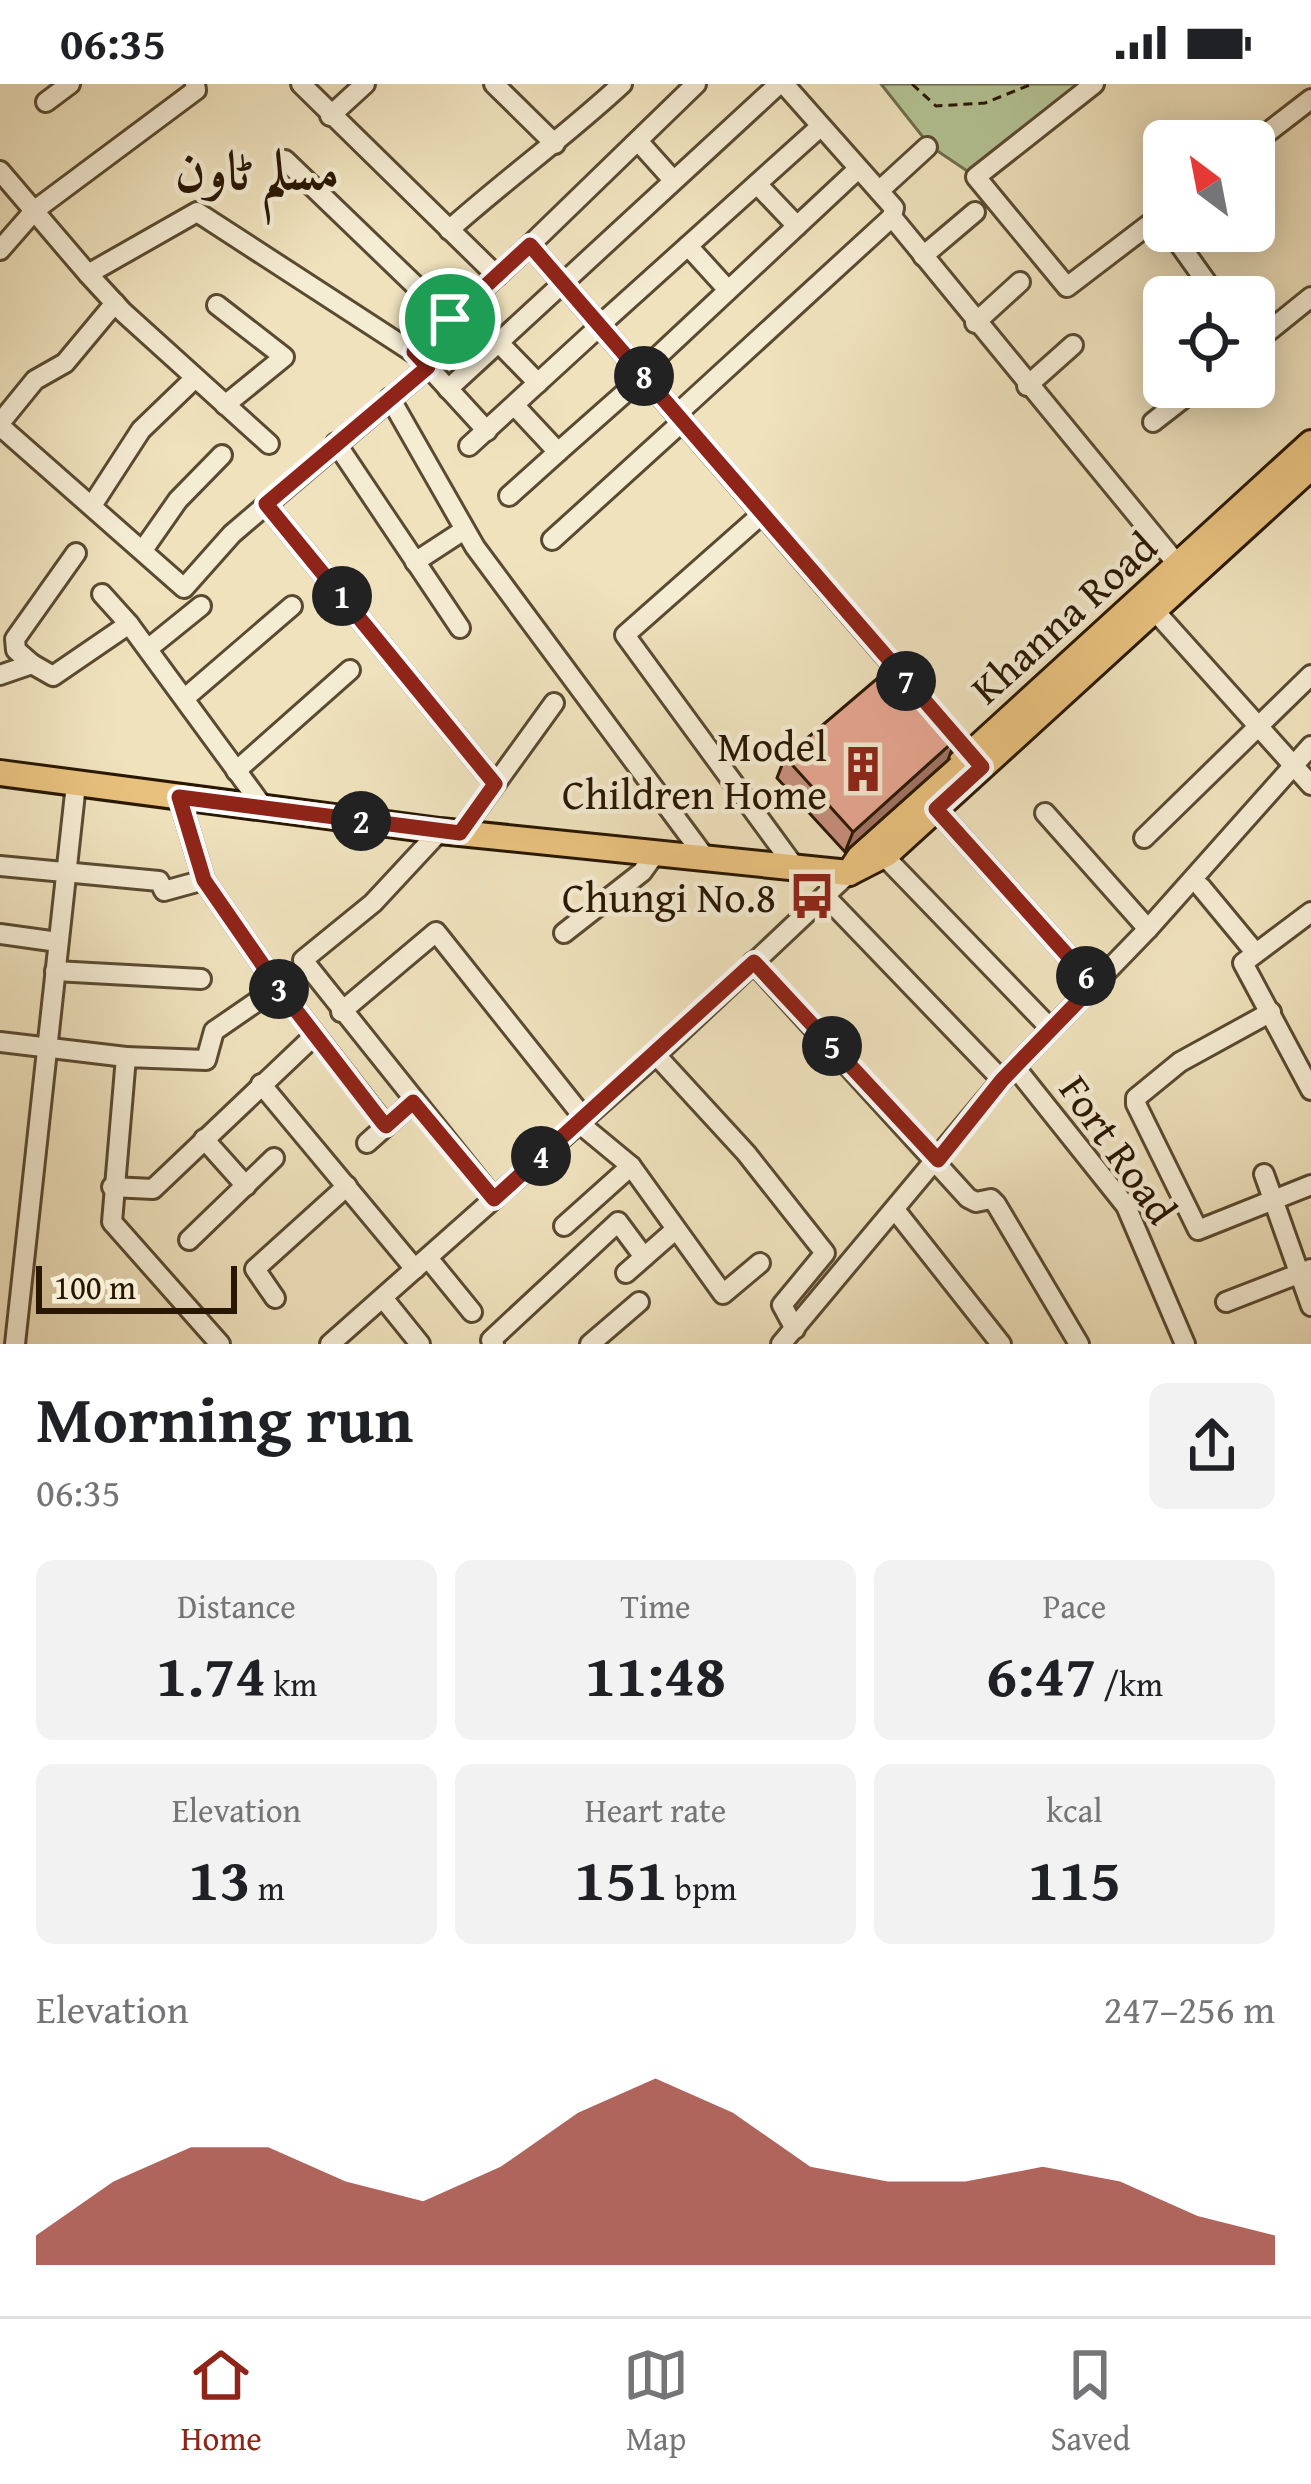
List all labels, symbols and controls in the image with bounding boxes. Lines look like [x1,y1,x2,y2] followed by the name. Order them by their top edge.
[60,10,166,75] text: 06:35
[1143,120,1275,252] north arrow
[1143,120,1275,408] map controls
[175,130,339,226] district label: مسلم ٹاون
[399,268,501,370] pin
[1143,276,1275,408] button: locate
[417,286,483,352] icon: arrive
[614,346,674,406] pin: 8
[635,352,653,400] text: 8
[956,516,1170,717] street label: Khanna Road
[312,566,372,626] pin: 1
[333,572,351,620] text: 1
[876,651,936,711] pin: 7
[897,657,915,705] text: 7
[562,715,827,824] place label: Model Children Home
[838,744,888,794] building icon: Model Children Home
[331,791,391,851] pin: 2
[352,797,370,845] text: 2
[562,866,776,927] place label: Chungi No.8
[787,871,837,921] bus stop icon: Chungi No.8
[1056,946,1116,1006] pin: 6
[1077,952,1095,1000] text: 6
[249,959,309,1019] pin: 3
[270,965,288,1013] text: 3
[802,1016,862,1076] pin: 5
[823,1022,841,1070] text: 5
[1045,1062,1193,1236] street label: Fort Road
[511,1126,571,1186] pin: 4
[532,1132,550,1180] text: 4
[36,1260,237,1313] scale bar
[54,1263,136,1311] text: 100 m
[36,1369,413,1466] text: Morning run
[1149,1383,1275,1509] button: share
[36,1463,121,1520] text: 06:35
[177,1582,296,1630] text: Distance
[620,1582,691,1630] text: Time
[1043,1582,1106,1630] text: Pace
[156,1630,266,1718] text: 1.74
[585,1630,726,1718] text: 11:48
[986,1630,1096,1718] text: 6:47
[266,1660,317,1708] text: km
[1096,1660,1163,1708] text: /km
[172,1786,301,1834] text: Elevation
[585,1786,726,1834] text: Heart rate
[1046,1786,1103,1834] text: kcal
[188,1834,250,1922] text: 13
[574,1834,668,1922] text: 151
[1028,1834,1121,1922] text: 115
[250,1864,285,1912] text: m
[668,1864,737,1912] text: bpm
[36,1980,189,2037] text: Elevation
[1103,1980,1275,2037] text: 247–256 m
[181,2342,262,2462] tab: Home
[623,2342,689,2462] tab: Map
[1050,2342,1130,2462] tab: Saved

